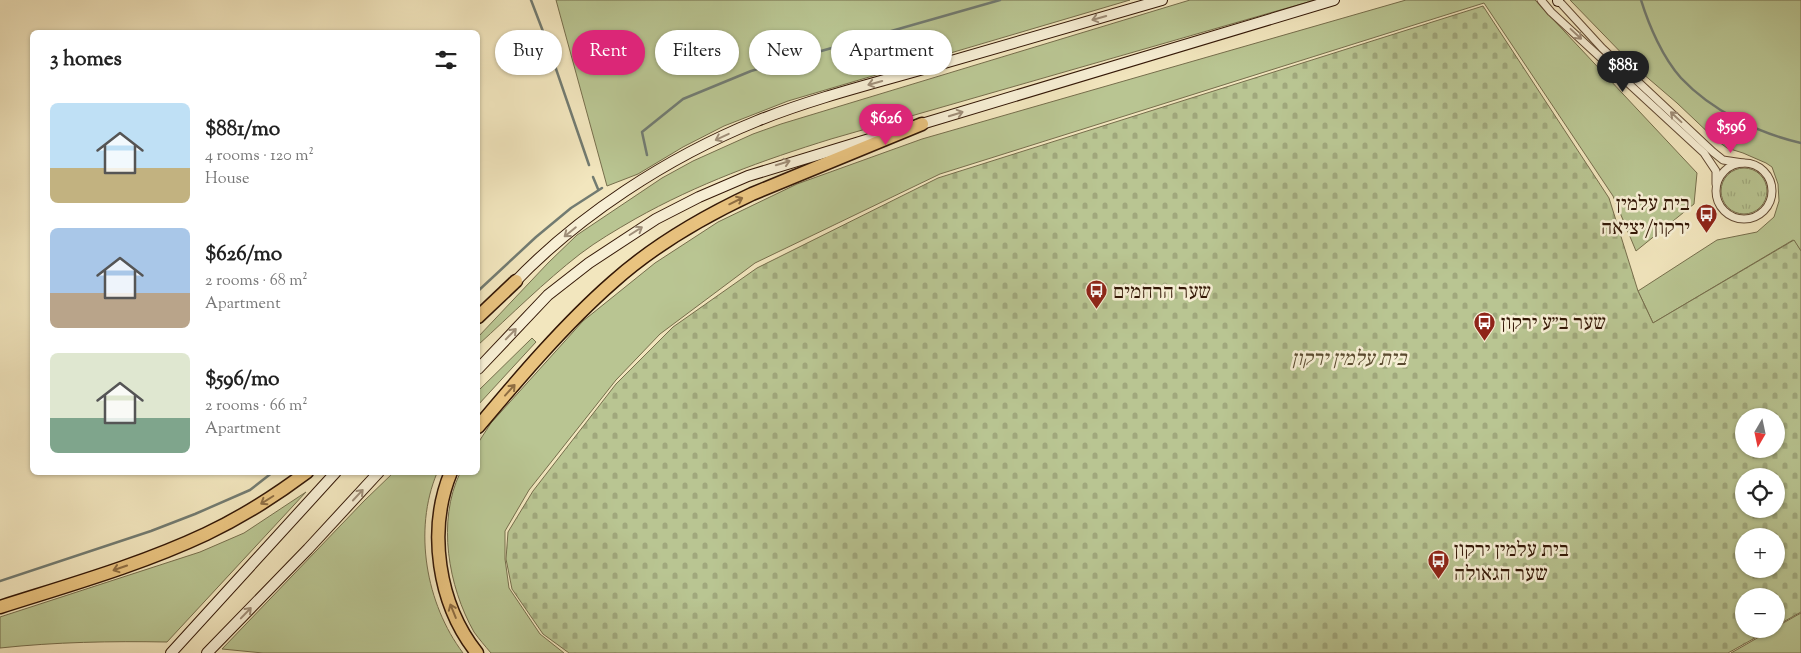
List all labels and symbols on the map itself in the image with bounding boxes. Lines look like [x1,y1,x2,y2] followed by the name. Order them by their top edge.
[1091,14,1107,24] one-way arrow
[1569,28,1582,40] one-way arrow
[1593,51,1653,93] pin: $881
[868,79,884,89] one-way arrow
[856,104,916,146] pin: $626
[948,108,964,118] one-way arrow
[1669,111,1682,123] one-way arrow
[1701,112,1761,154] pin: $596
[715,132,730,142] one-way arrow
[775,158,791,168] one-way arrow
[1601,190,1690,244] place label: בית עלמין ירקון/יציאה
[728,196,743,205] one-way arrow
[1694,203,1718,234] bus stop icon: בית עלמין ירקון/יציאה
[629,226,643,236] one-way arrow
[564,227,577,238] one-way arrow
[1113,278,1211,308] place label: שער הרחמים
[1085,279,1109,310] bus stop icon: שער הרחמים
[1501,309,1606,339] place label: שער ב״ע ירקון
[1473,310,1497,341] bus stop icon: שער ב״ע ירקון
[505,328,517,340] one-way arrow
[1292,345,1408,375] park label: בית עלמין ירקון
[504,384,516,397] one-way arrow
[1735,408,1785,458] north arrow
[352,488,364,501] one-way arrow
[261,496,275,506] one-way arrow
[1454,536,1569,590] place label: בית עלמין ירקון שער הגאולה
[1426,549,1450,580] bus stop icon: בית עלמין ירקון שער הגאולה
[113,564,128,573] one-way arrow
[447,604,457,619] one-way arrow
[240,606,252,619] one-way arrow

